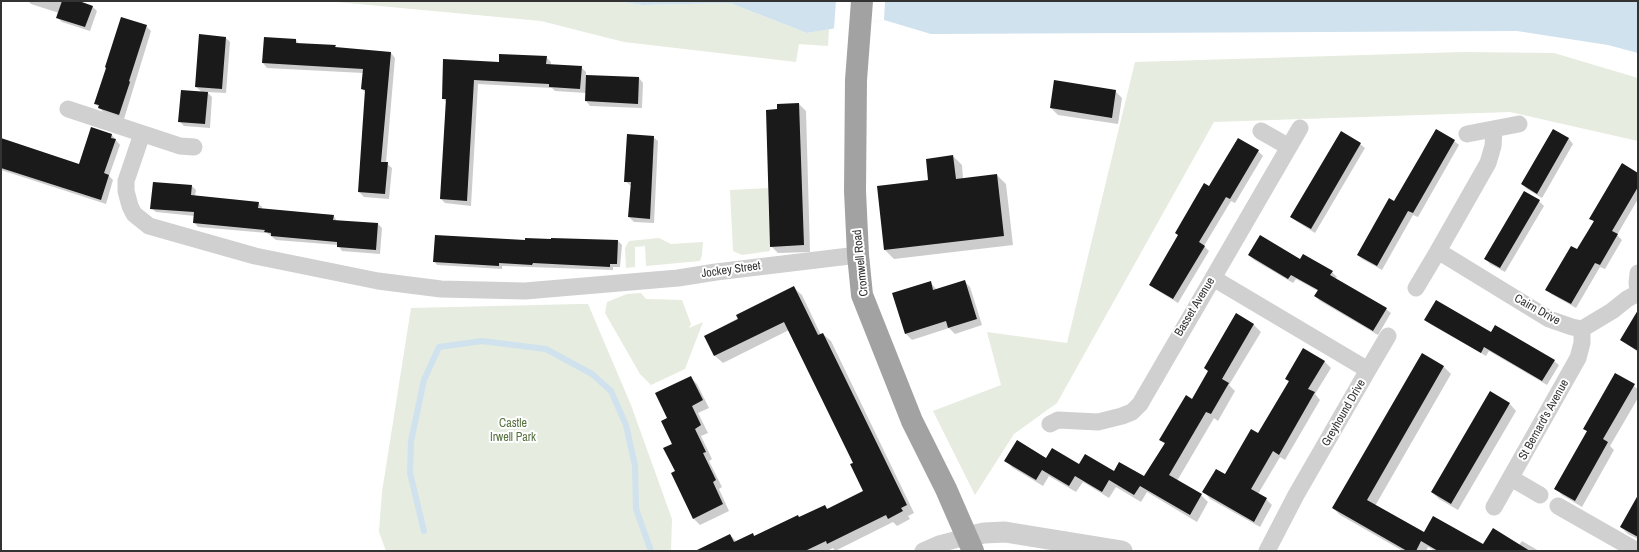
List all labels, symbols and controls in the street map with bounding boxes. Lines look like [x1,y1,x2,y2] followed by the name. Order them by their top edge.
[850,229,872,297] street label: Cromwell Road
[700,259,762,281] street label: Jockey Street
[1172,275,1218,339] street label: Basset Avenue
[1512,292,1562,328] street label: Cairn Drive
[1319,377,1369,449] street label: Greyhound Drive
[1516,377,1572,463] street label: St Bernard's Avenue
[490,417,536,445] park label: Castle Irwell Park

